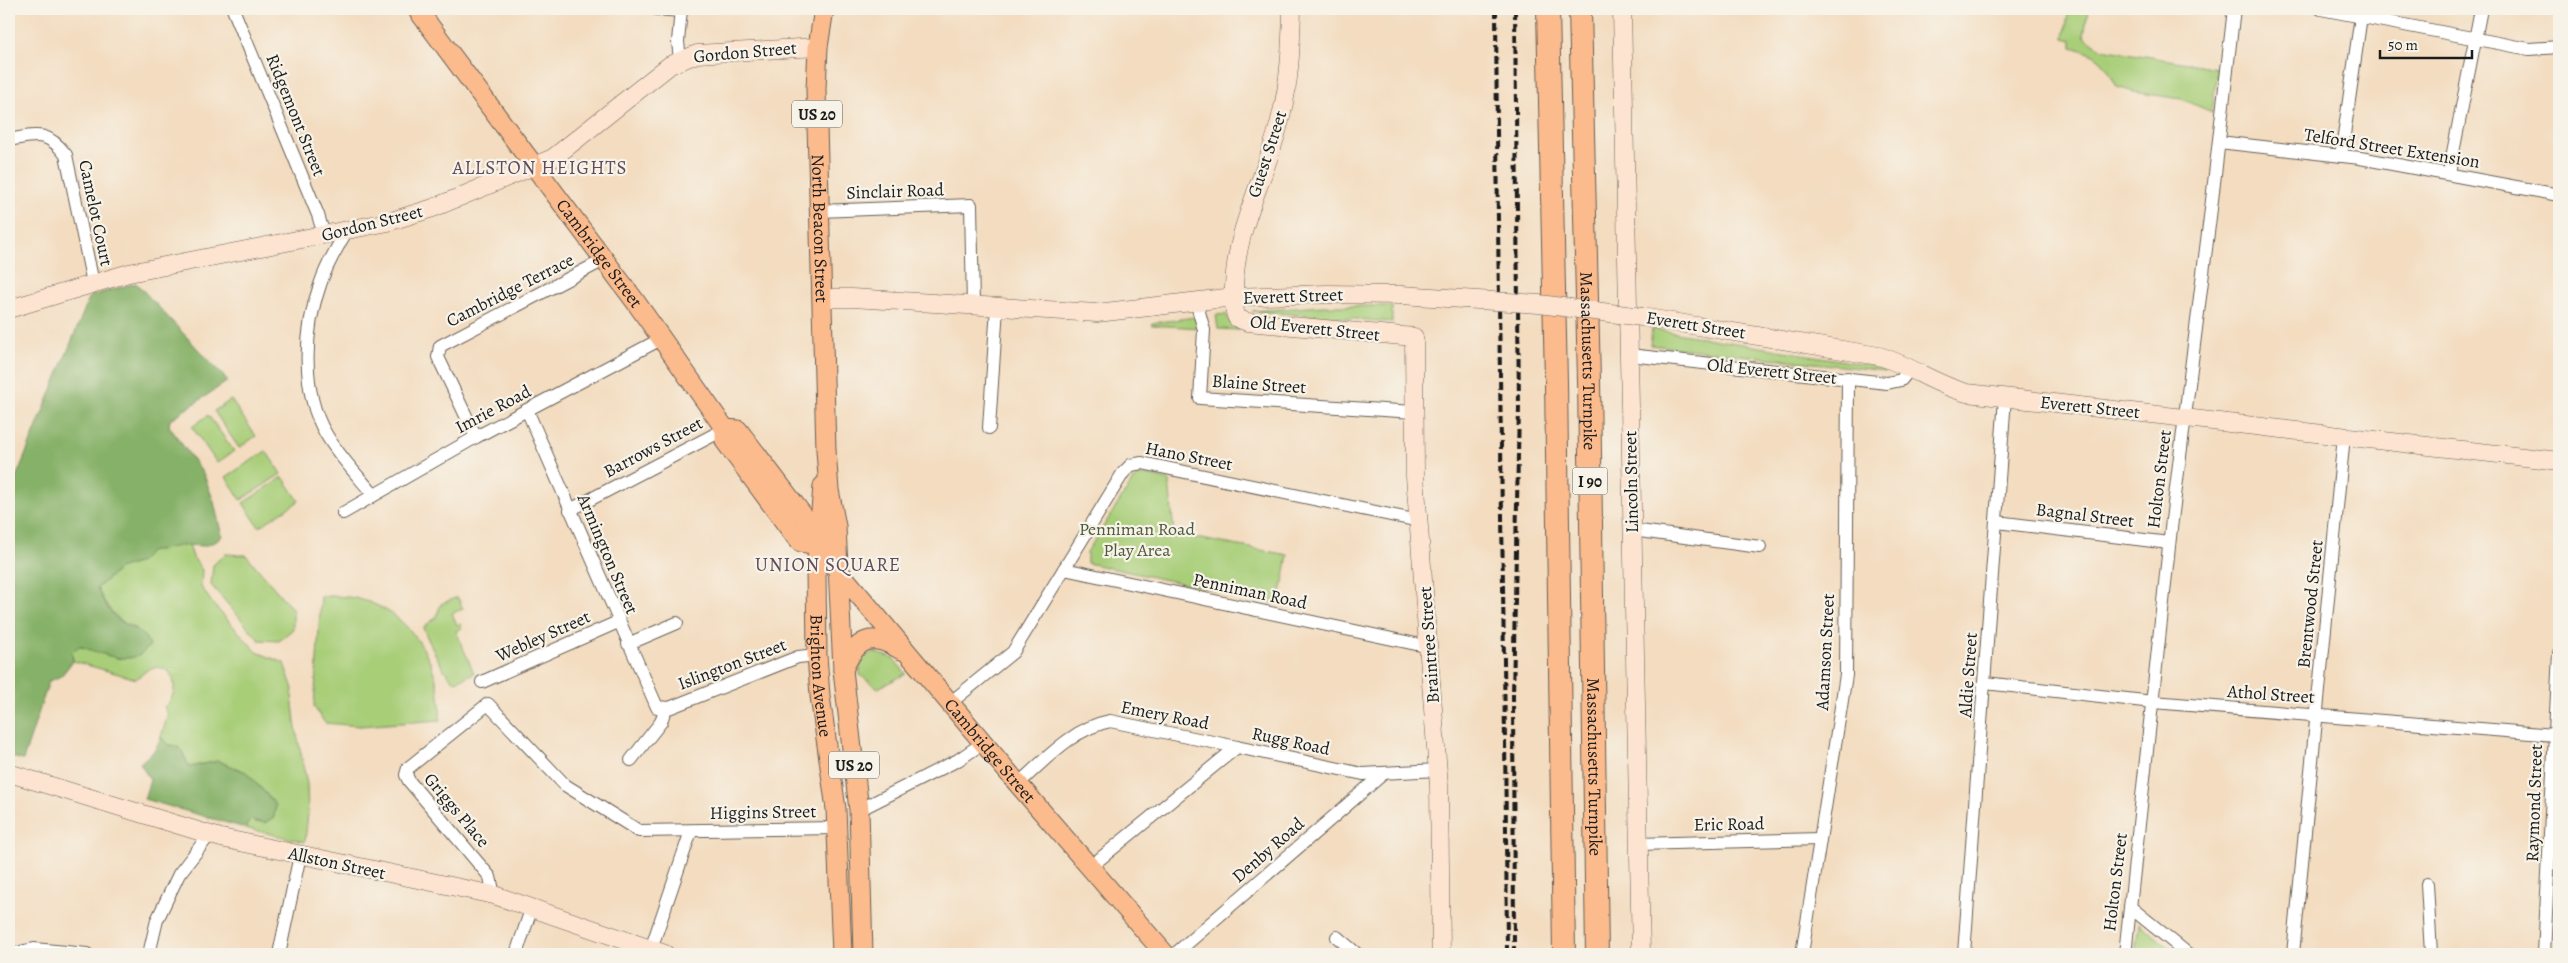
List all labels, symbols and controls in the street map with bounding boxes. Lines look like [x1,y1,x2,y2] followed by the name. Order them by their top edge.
[2380,28,2473,60] scale bar
[2388,35,2418,55] text: 50 m
[692,36,798,68] street label: Gordon Street
[260,50,332,180] street label: Ridgemont Street
[792,100,842,128] road number: US 20
[1242,107,1292,201] street label: Guest Street
[2302,122,2482,174] street label: Telford Street Extension
[806,154,834,303] street label: North Beacon Street
[451,155,628,181] district label: ALLSTON HEIGHTS
[73,158,119,268] street label: Camelot Court
[846,177,945,205] street label: Sinclair Road
[551,194,648,313] street label: Cambridge Street
[319,199,425,247] street label: Gordon Street
[442,247,578,333] street label: Cambridge Terrace
[1574,271,1602,450] street label: Massachusetts Turnpike
[1242,282,1344,310] street label: Everett Street
[1645,305,1747,345] street label: Everett Street
[1249,309,1381,347] street label: Old Everett Street
[1706,352,1838,390] street label: Old Everett Street
[1211,369,1307,399] street label: Blaine Street
[451,379,535,439] street label: Imrie Road
[2039,390,2141,424] street label: Everett Street
[599,411,707,483] street label: Barrows Street
[2141,428,2177,530] street label: Holton Street
[1618,431,1644,533] street label: Lincoln Street
[1143,436,1235,476] street label: Hano Street
[1572,468,1608,494] road number: I 90
[571,489,644,618] street label: Armington Street
[2035,497,2135,533] street label: Bagnal Street
[1079,517,1195,562] park label: Penniman Road Play Area
[2291,539,2329,669] street label: Brentwood Street
[755,552,901,578] district label: UNION SQUARE
[1191,567,1310,615] street label: Penniman Road
[1413,586,1445,704] street label: Braintree Street
[1810,593,1840,712] street label: Adamson Street
[491,604,594,668] street label: Webley Street
[805,614,838,739] street label: Brighton Avenue
[674,632,790,696] street label: Islington Street
[1953,632,1983,719] street label: Aldie Street
[1581,677,1608,856] street label: Massachusetts Turnpike
[2226,679,2315,709] street label: Athol Street
[939,693,1041,808] street label: Cambridge Street
[1119,695,1211,735] street label: Emery Road
[1250,721,1333,761] street label: Rugg Road
[2520,744,2548,862] street label: Raymond Street
[829,752,879,778] road number: US 20
[419,768,495,852] street label: Griggs Place
[710,799,817,825] street label: Higgins Street
[1693,811,1765,837] street label: Eric Road
[1227,812,1310,888] street label: Denby Road
[2097,831,2133,933] street label: Holton Street
[285,841,388,885] street label: Allston Street

